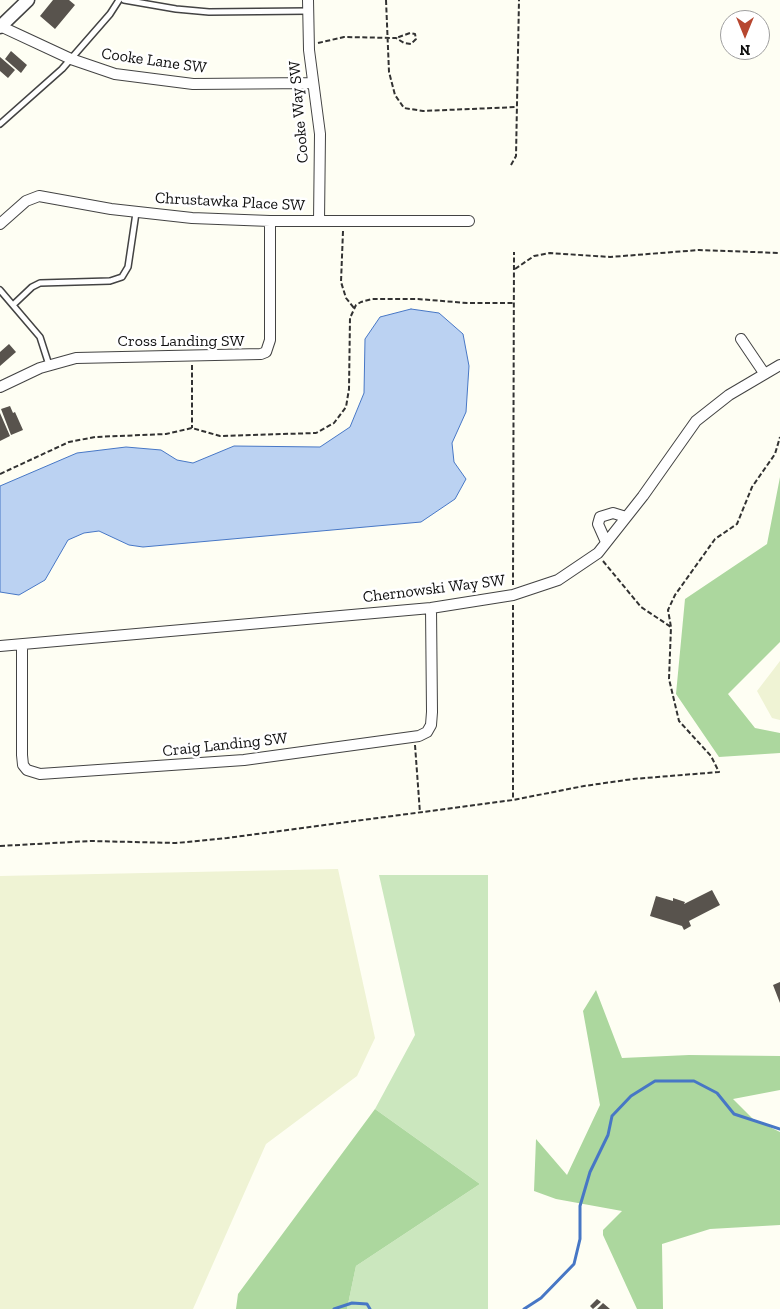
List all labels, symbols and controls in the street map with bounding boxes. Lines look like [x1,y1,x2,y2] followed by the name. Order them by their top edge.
[720,10,770,60] north arrow
[740,41,750,58] text: N
[100,44,208,78] street label: Cooke Lane SW
[285,60,313,164] street label: Cooke Way SW
[154,188,306,216] street label: Chrustawka Place SW
[118,331,244,351] street label: Cross Landing SW
[362,571,506,607] street label: Chernowski Way SW
[162,729,288,761] street label: Craig Landing SW

